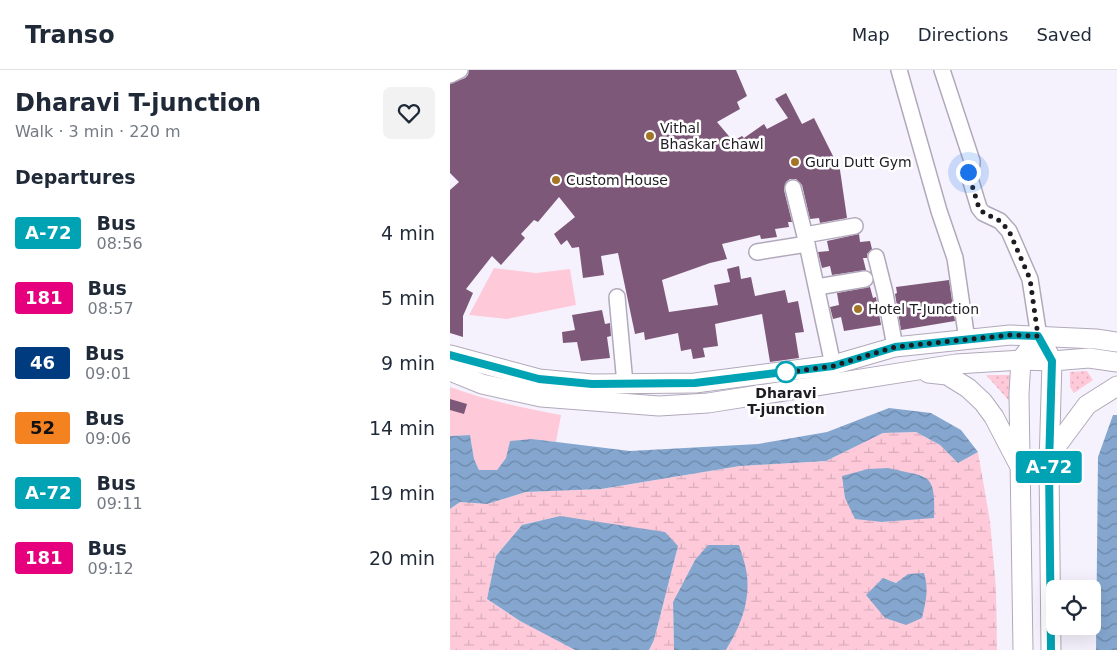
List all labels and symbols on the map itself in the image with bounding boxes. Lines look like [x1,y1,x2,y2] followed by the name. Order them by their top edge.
[660,120,764,152] place label: Vithal Bhaskar Chawl
[644,130,656,142] marker: Vithal Bhaskar Chawl
[805,154,912,170] place label: Guru Dutt Gym
[789,156,801,168] marker: Guru Dutt Gym
[956,160,981,185] your location
[566,172,668,188] place label: Custom House
[550,174,562,186] marker: Custom House
[868,301,979,317] place label: Hotel T-Junction
[852,303,864,315] marker: Hotel T-Junction
[775,361,797,383] marker: Dharavi T-junction
[747,385,825,417] place label: Dharavi T-junction
[1014,451,1084,483] line badge: A-72

